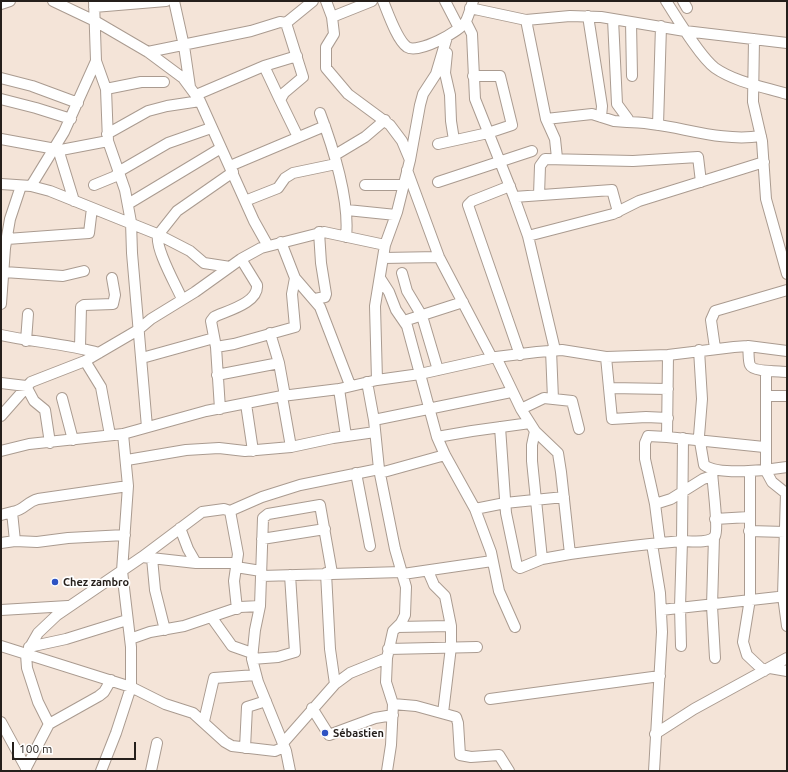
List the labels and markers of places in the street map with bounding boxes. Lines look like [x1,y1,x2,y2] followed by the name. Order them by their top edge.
[63,575,129,589] place label: Chez zambro
[50,577,60,587] marker: Chez zambro
[333,726,384,740] place label: Sébastien
[320,728,330,738] marker: Sébastien

